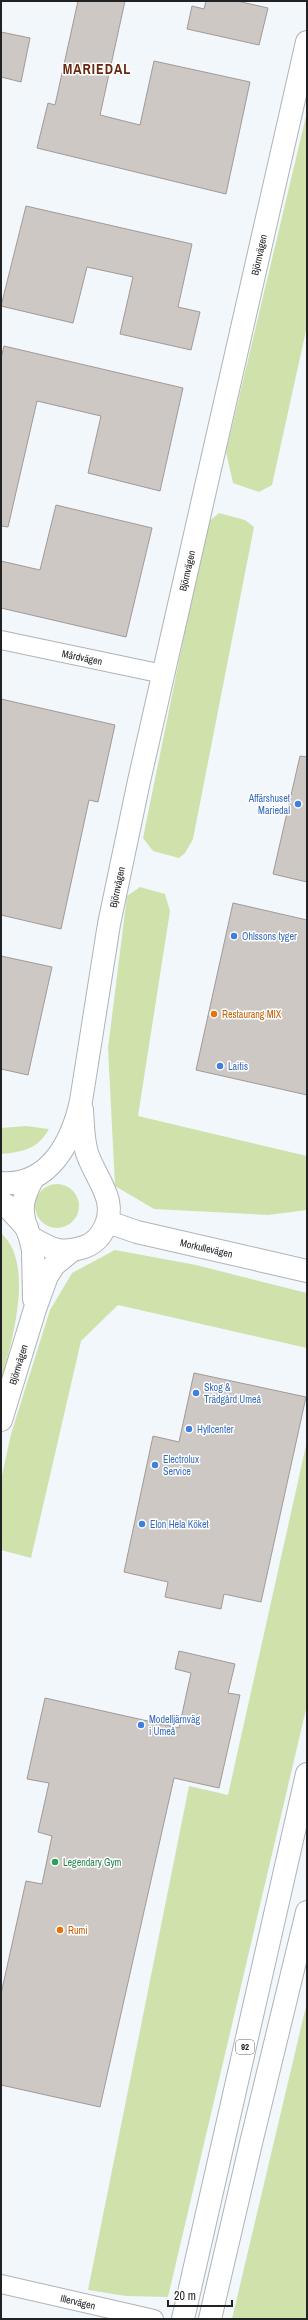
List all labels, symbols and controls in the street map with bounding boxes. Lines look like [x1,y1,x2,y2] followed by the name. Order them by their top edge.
[63,60,131,78] district label: MARIEDAL
[248,233,270,276] street label: Björnvägen
[176,549,198,592] street label: Björnvägen
[61,646,104,668] street label: Mårdvägen
[248,792,291,817] place label: Affärshuset Mariedal
[293,799,303,809] marker: Affärshuset Mariedal
[106,865,127,909] street label: Björnvägen
[242,930,297,943] place label: Ohlssons tyger
[229,931,239,941] marker: Ohlssons tyger
[222,1008,282,1021] place label: Restaurang MIX
[209,1009,219,1019] marker: Restaurang MIX
[228,1060,248,1073] place label: Laitis
[215,1061,225,1071] marker: Laitis
[179,1236,234,1260] street label: Morkullevägen
[6,1343,30,1386] street label: Björnvägen
[204,1381,262,1406] place label: Skog & Trädgård Umeå
[191,1388,201,1398] marker: Skog & Trädgård Umeå
[197,1423,234,1436] place label: Hyllcenter
[184,1424,194,1434] marker: Hyllcenter
[163,1453,200,1478] place label: Electrolux Service
[150,1460,160,1470] marker: Electrolux Service
[150,1518,210,1531] place label: Elon Hela Köket
[137,1519,147,1529] marker: Elon Hela Köket
[149,1713,200,1738] place label: Modelljärnväg i Umeå
[136,1720,146,1730] marker: Modelljärnväg i Umeå
[63,1856,122,1869] place label: Legendary Gym
[50,1857,60,1867] marker: Legendary Gym
[68,1924,88,1937] place label: Rumi
[55,1925,65,1935] marker: Rumi
[236,2040,254,2054] road number: 92
[168,2282,232,2308] scale bar
[174,2288,196,2304] text: 20 m
[59,2291,97,2312] street label: Illervägen

